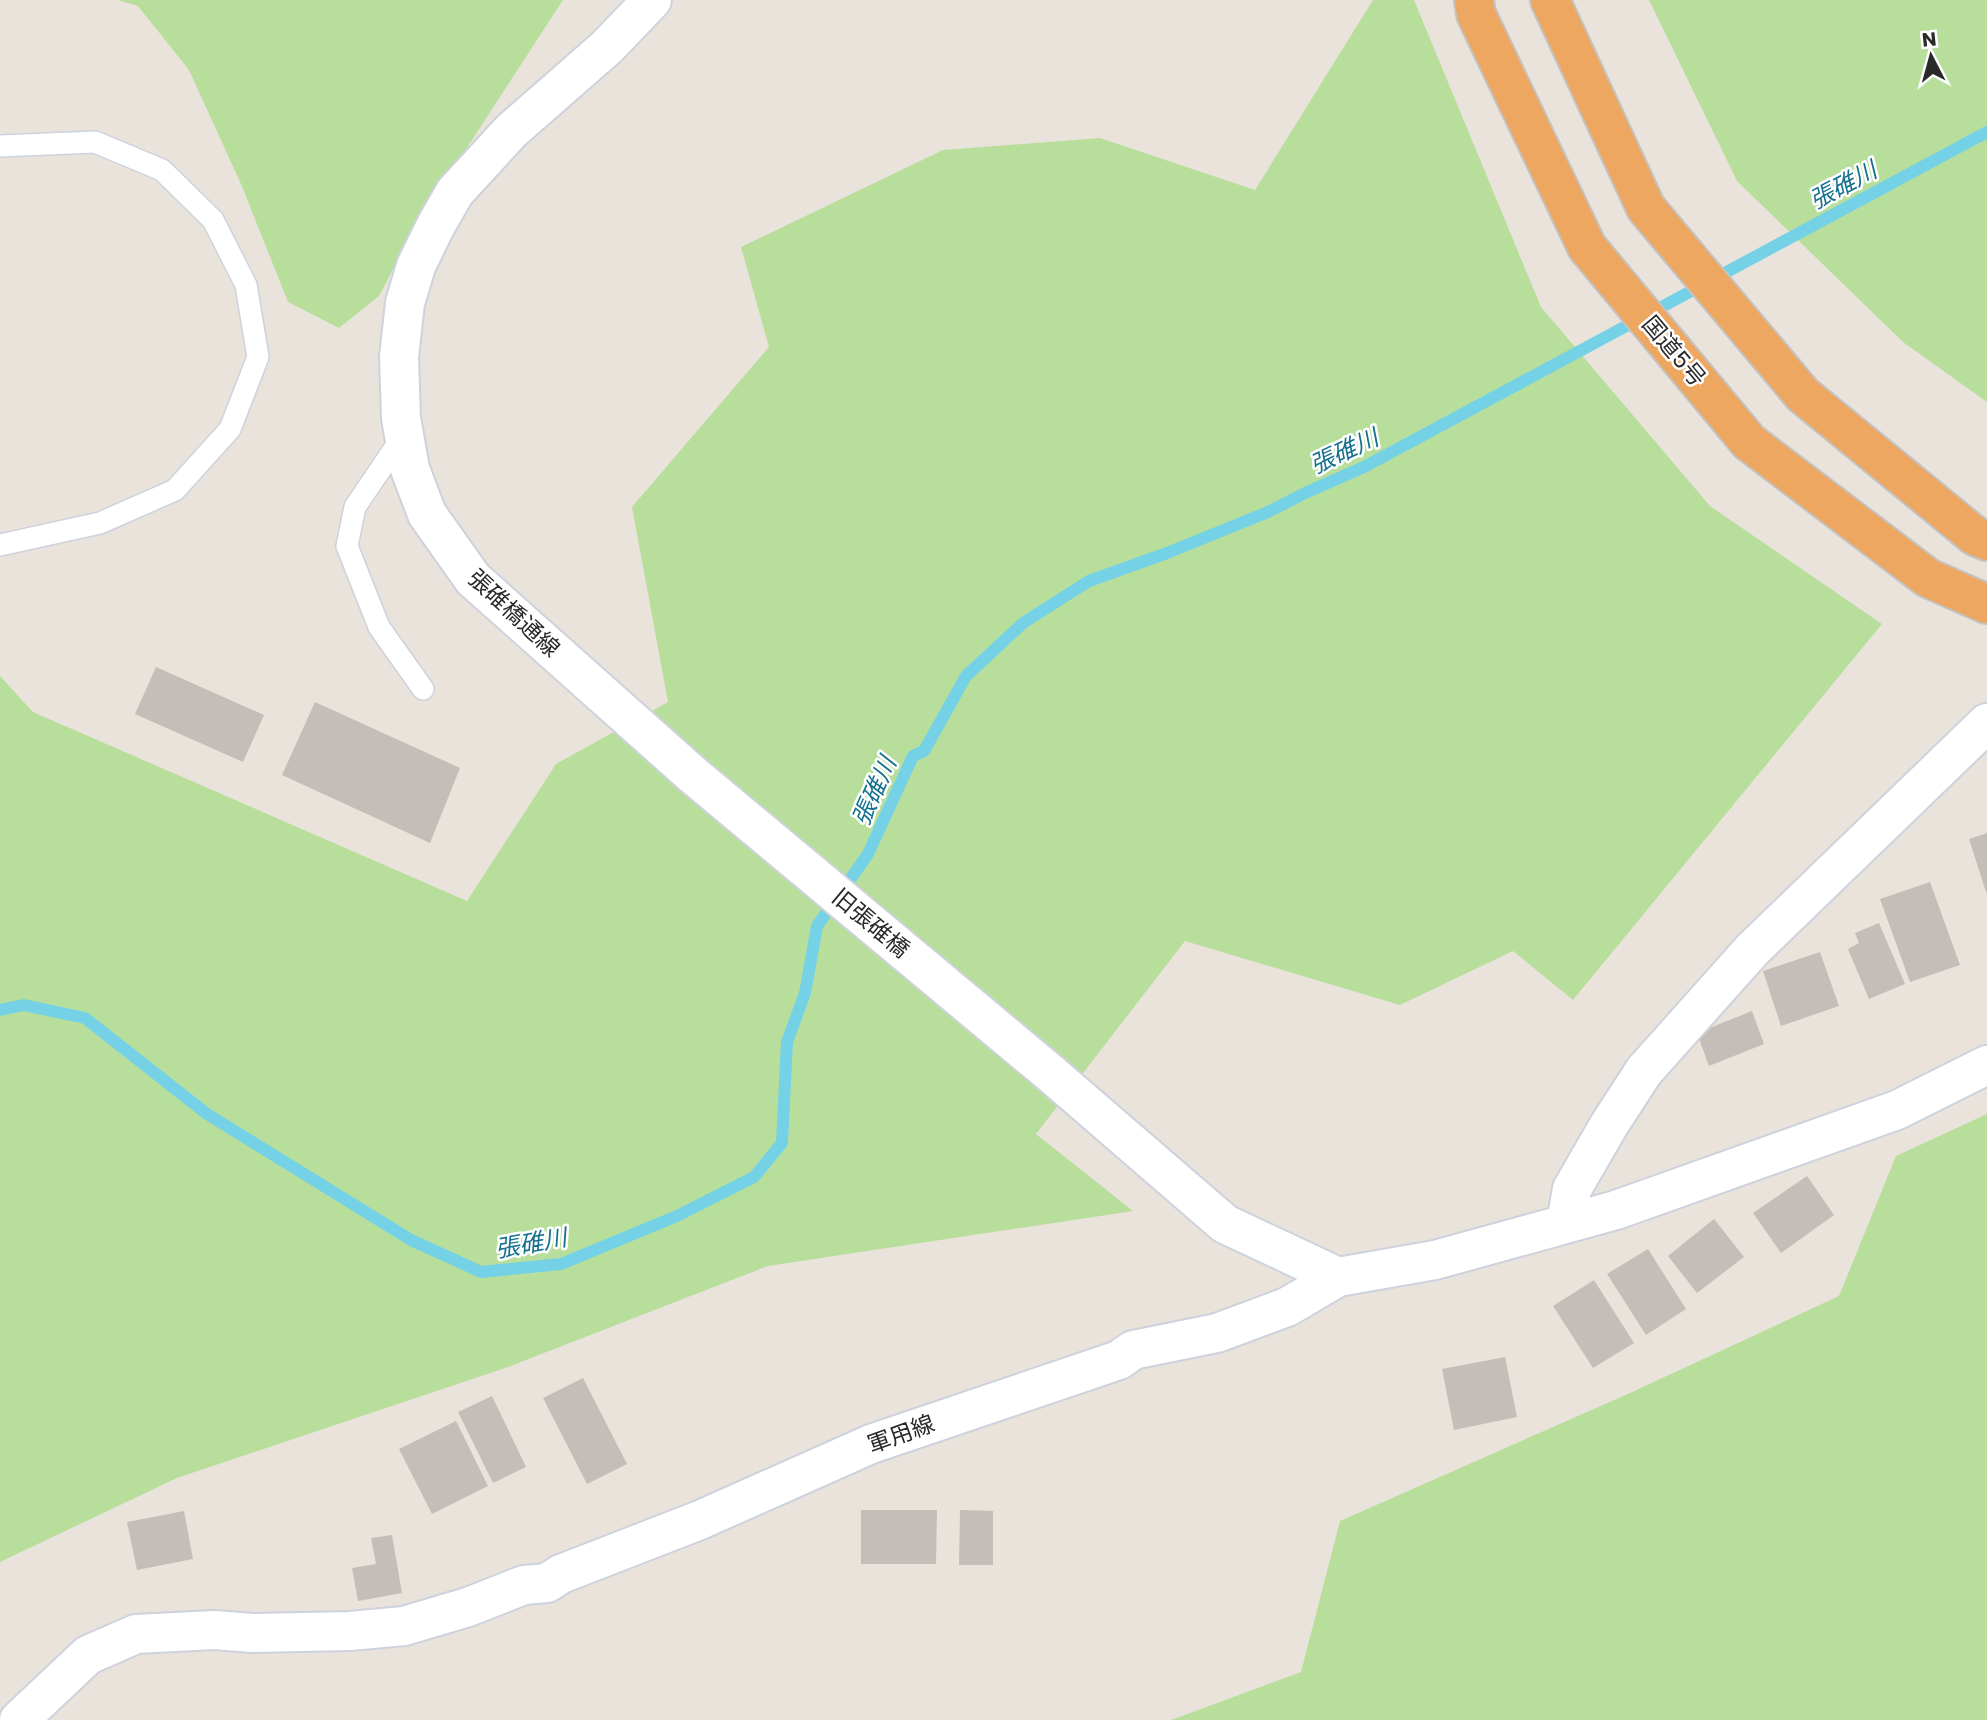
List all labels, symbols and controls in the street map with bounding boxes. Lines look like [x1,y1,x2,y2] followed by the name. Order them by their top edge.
[1896,21,1966,91] north arrow
[1921,25,1938,54] text: N
[1803,152,1885,216] water label: 張碓川
[1635,309,1713,393] street label: 国道5号
[1304,420,1386,481] water label: 張碓川
[461,562,567,664] street label: 張碓橋通線
[844,749,905,831] water label: 張碓川
[825,881,917,965] street label: 旧張碓橋
[493,1220,572,1266] water label: 張碓川
[863,1407,939,1461] street label: 軍用線

